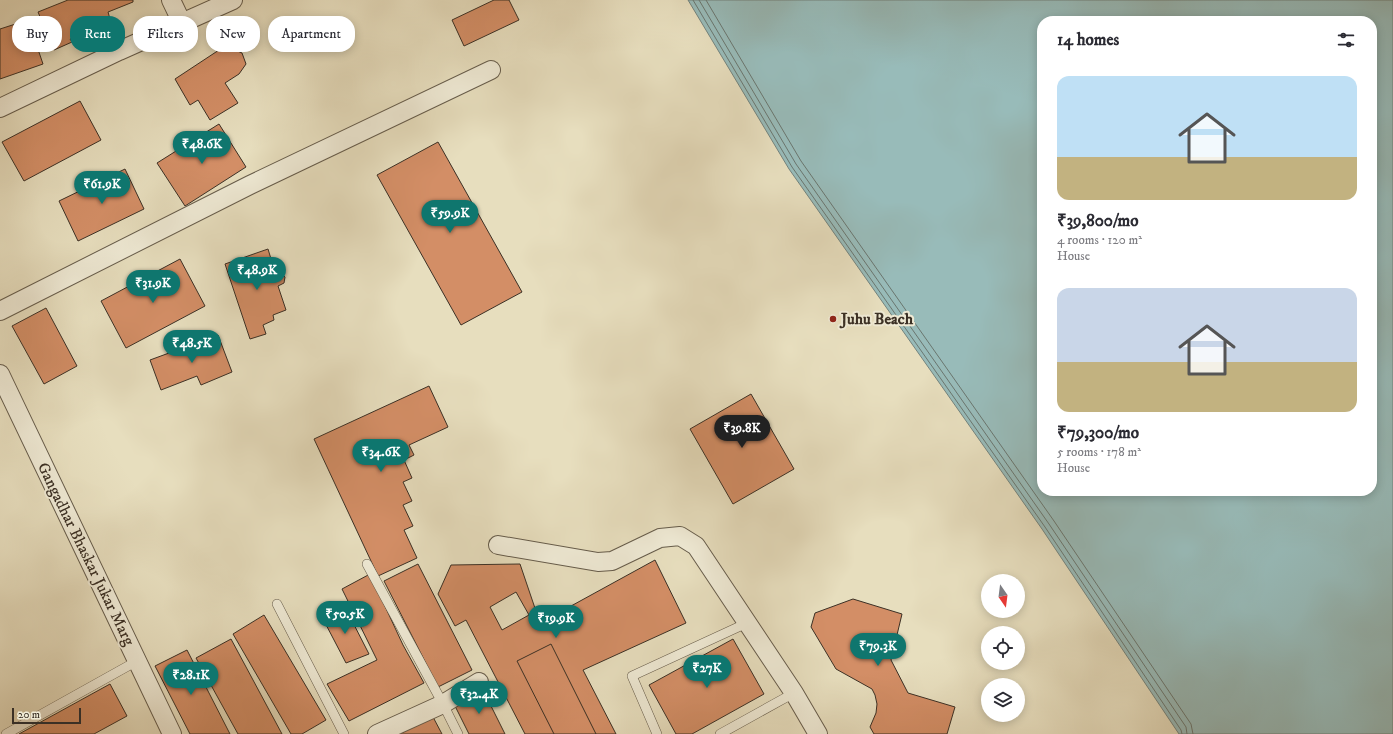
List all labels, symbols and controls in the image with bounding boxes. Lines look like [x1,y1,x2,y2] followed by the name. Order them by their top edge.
[12,16,62,52] chip: Buy
[70,16,125,52] chip: Rent
[133,16,198,52] chip: Filters
[206,16,260,52] chip: New
[268,16,355,52] chip: Apartment
[1057,29,1119,51] text: 14 homes
[1335,29,1357,51] icon: filters
[1171,102,1243,174] icon: home
[169,131,235,165] pin: ₹48.6K
[182,136,222,152] text: ₹48.6K
[69,171,135,205] pin: ₹61.9K
[83,176,121,192] text: ₹61.9K
[417,200,483,234] pin: ₹59.9K
[430,205,470,221] text: ₹59.9K
[1057,210,1139,232] text: ₹39,800/mo
[1057,232,1142,248] text: 4 rooms · 120 m²
[1057,248,1090,264] text: House
[224,257,290,291] pin: ₹48.9K
[237,262,277,278] text: ₹48.9K
[120,270,186,304] pin: ₹31.9K
[135,275,171,291] text: ₹31.9K
[839,309,914,329] place label: Juhu Beach
[828,314,838,324] marker: Juhu Beach
[1171,314,1243,386] icon: home
[159,330,225,364] pin: ₹48.5K
[172,335,212,351] text: ₹48.5K
[709,415,775,449] pin: ₹39.8K
[723,420,761,436] text: ₹39.8K
[1057,422,1139,444] text: ₹79,300/mo
[348,439,414,473] pin: ₹34.6K
[361,444,401,460] text: ₹34.6K
[1057,444,1141,460] text: 5 rooms · 178 m²
[33,459,139,649] street label: Gangadhar Bhaskar Jukar Marg
[1057,460,1090,476] text: House
[981,574,1025,618] north arrow
[981,574,1025,722] map controls
[312,601,378,635] pin: ₹50.5K
[523,605,589,639] pin: ₹19.9K
[325,606,365,622] text: ₹50.5K
[537,610,575,626] text: ₹19.9K
[981,626,1025,670] button: locate
[845,633,911,667] pin: ₹79.3K
[859,638,897,654] text: ₹79.3K
[683,655,731,689] pin: ₹27K
[692,660,722,676] text: ₹27K
[158,662,224,696] pin: ₹28.1K
[172,667,210,683] text: ₹28.1K
[981,678,1025,722] button: layers
[446,681,512,715] pin: ₹32.4K
[460,686,498,702] text: ₹32.4K
[12,706,81,725] scale bar
[18,708,40,722] text: 20 m

